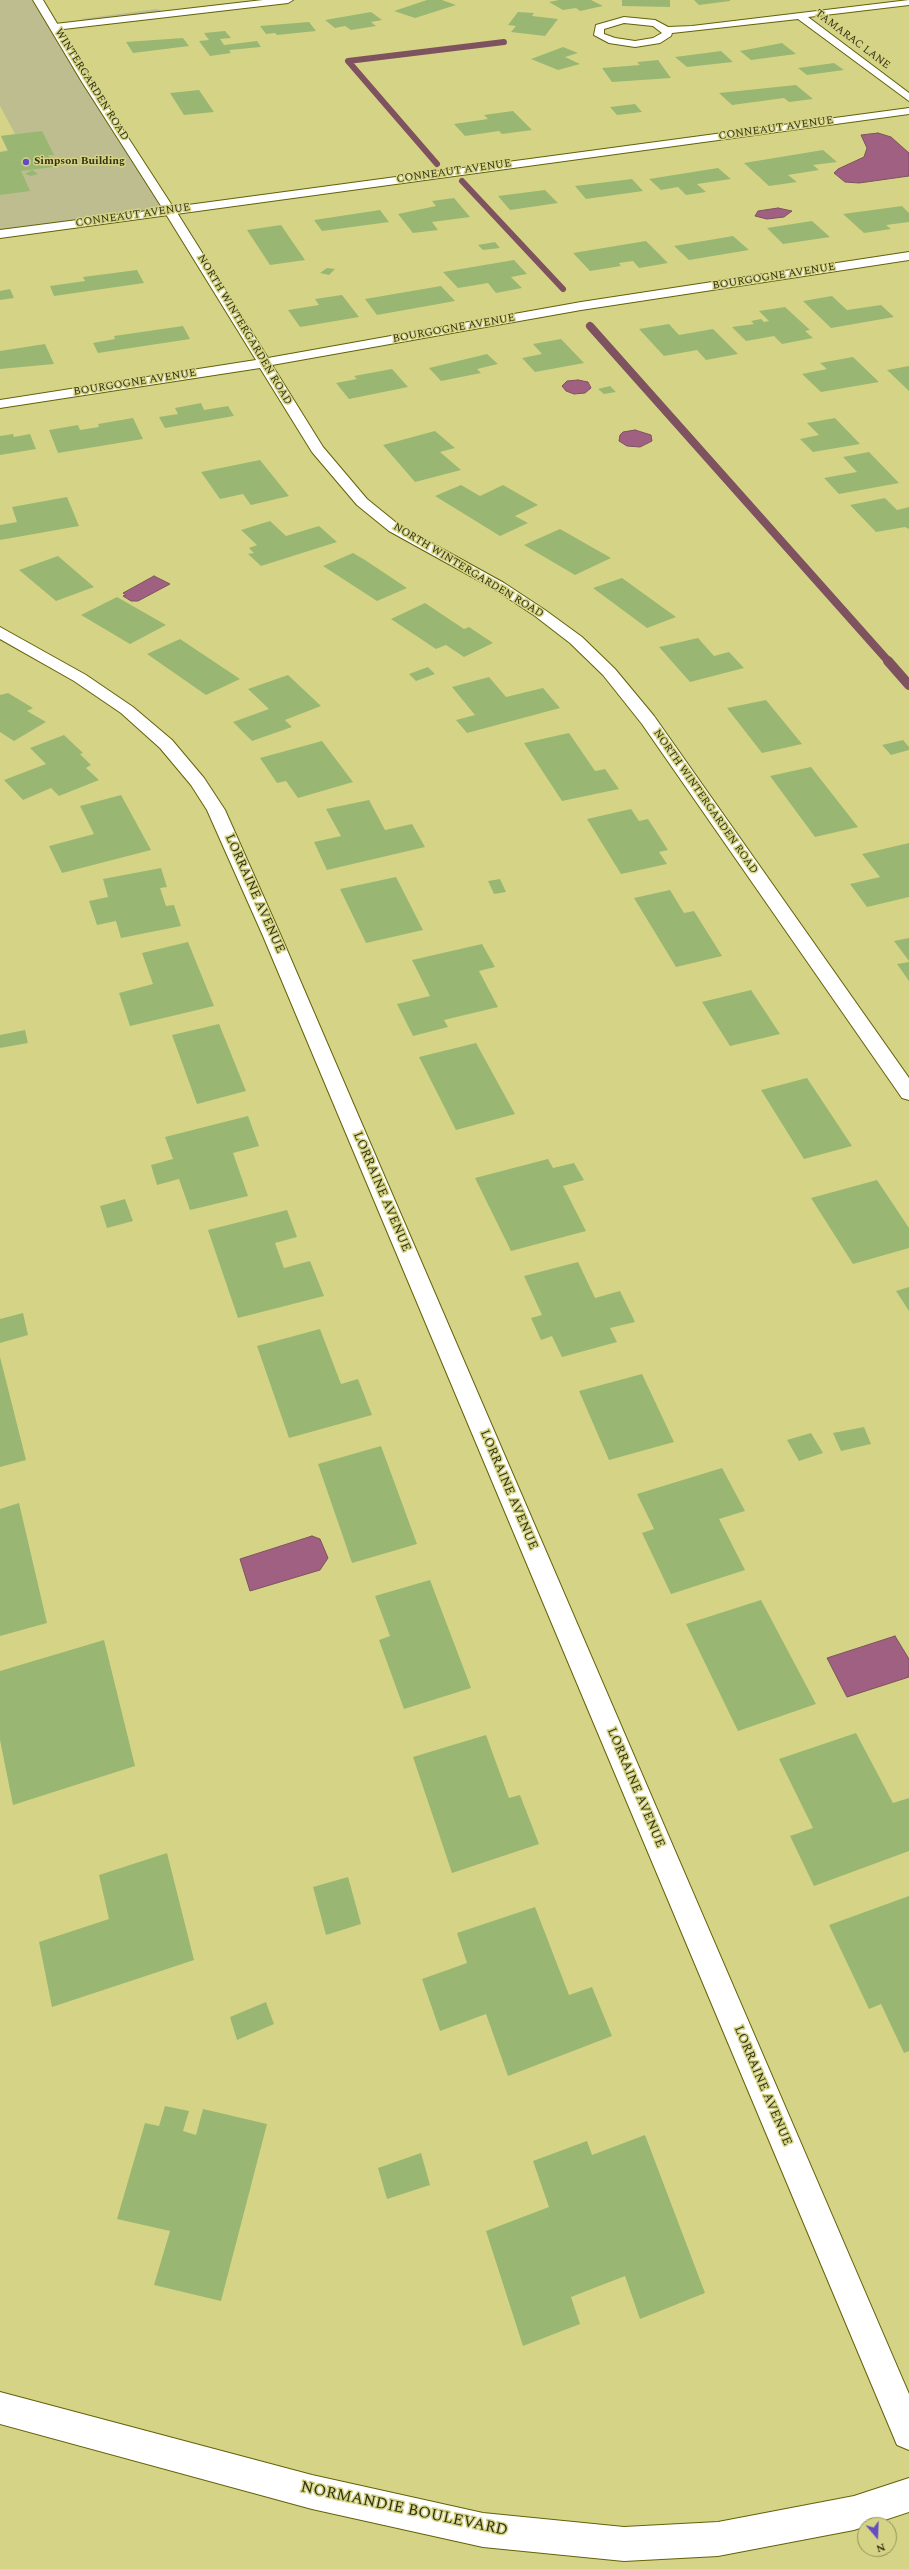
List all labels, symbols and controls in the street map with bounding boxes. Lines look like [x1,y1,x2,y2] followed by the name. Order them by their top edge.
[812,7,892,73] street label: TAMARAC LANE
[51,27,131,143] street label: WINTERGARDEN ROAD
[718,114,834,144] street label: CONNEAUT AVENUE
[34,155,125,169] place label: Simpson Building
[21,157,31,167] marker: Simpson Building
[396,157,512,187] street label: CONNEAUT AVENUE
[75,201,191,231] street label: CONNEAUT AVENUE
[194,252,294,408] street label: NORTH WINTERGARDEN ROAD
[712,261,836,293] street label: BOURGOGNE AVENUE
[392,312,516,346] street label: BOURGOGNE AVENUE
[73,367,197,399] street label: BOURGOGNE AVENUE
[390,521,546,621] street label: NORTH WINTERGARDEN ROAD
[650,727,760,877] street label: NORTH WINTERGARDEN ROAD
[221,832,287,956] street label: LORRAINE AVENUE
[349,1130,413,1254] street label: LORRAINE AVENUE
[476,1428,540,1552] street label: LORRAINE AVENUE
[603,1726,667,1850] street label: LORRAINE AVENUE
[730,2024,794,2148] street label: LORRAINE AVENUE
[299,2479,509,2541] street label: NORMANDIE BOULEVARD
[857,2517,897,2557] north arrow
[874,2538,888,2557] text: N

